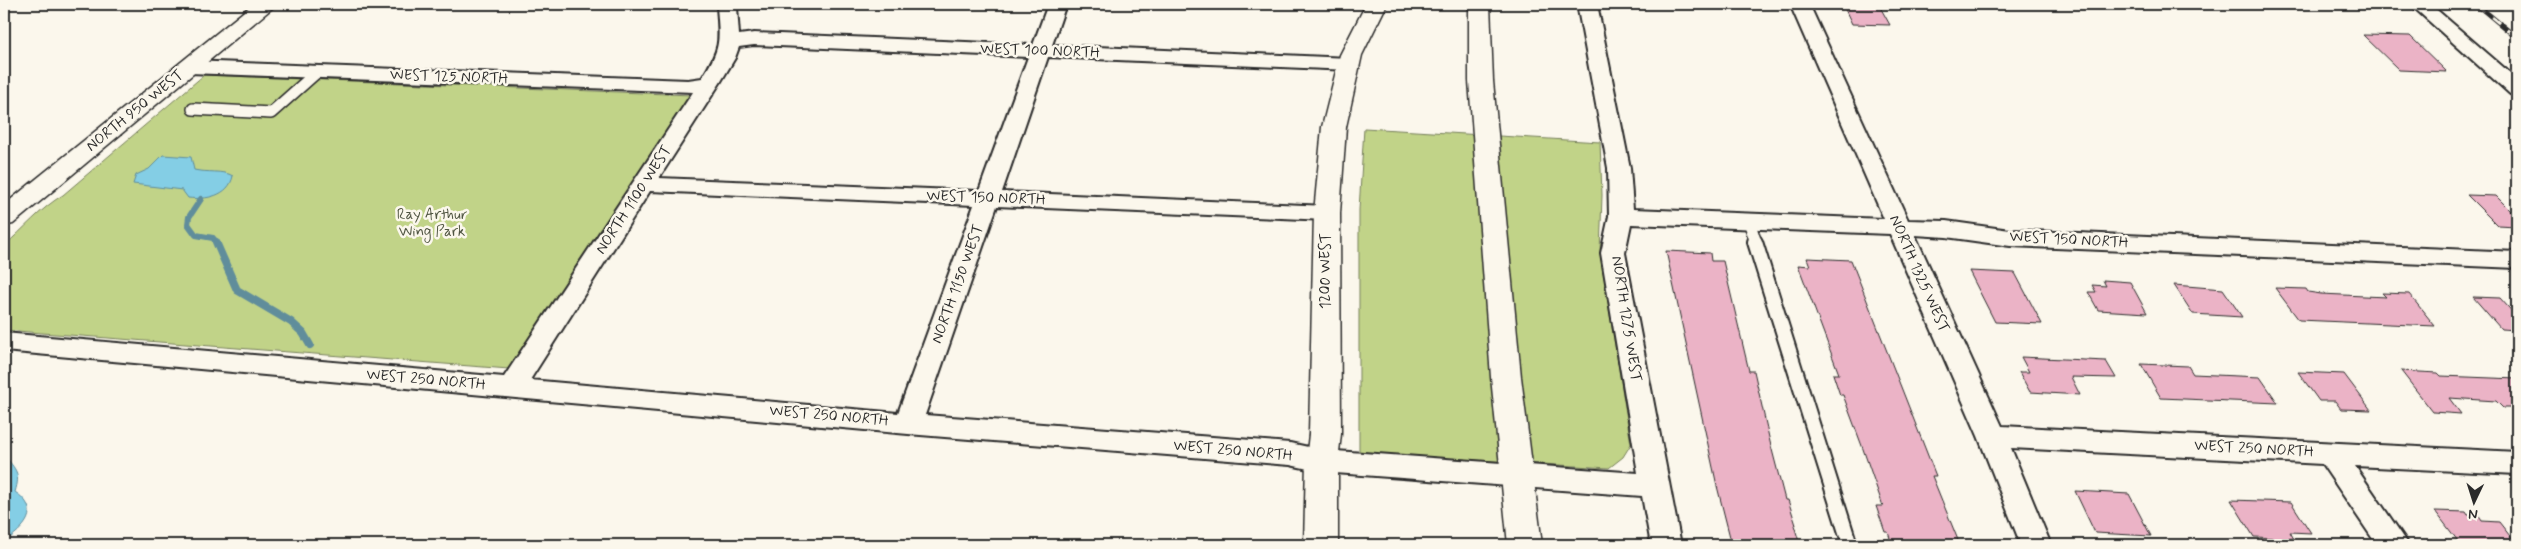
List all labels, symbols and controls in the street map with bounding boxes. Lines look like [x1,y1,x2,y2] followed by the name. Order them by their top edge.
[980,39,1100,63] street label: WEST 100 NORTH
[82,65,188,157] street label: NORTH 950 WEST
[389,65,509,89] street label: WEST 125 NORTH
[591,142,677,258] street label: NORTH 1100 WEST
[926,186,1046,210] street label: WEST 150 NORTH
[397,205,467,243] park label: Ray Arthur Wing Park
[1884,212,1954,336] street label: NORTH 1325 WEST
[927,222,989,346] street label: NORTH 1150 WEST
[2009,227,2129,253] street label: WEST 150 NORTH
[1316,233,1336,309] street label: 1200 WEST
[1606,254,1646,384] street label: NORTH 1275 WEST
[365,365,487,395] street label: WEST 250 NORTH
[768,401,890,431] street label: WEST 250 NORTH
[1172,436,1294,466] street label: WEST 250 NORTH
[2194,436,2315,462] street label: WEST 250 NORTH
[2448,476,2498,526] north arrow
[2468,505,2478,523] text: N

